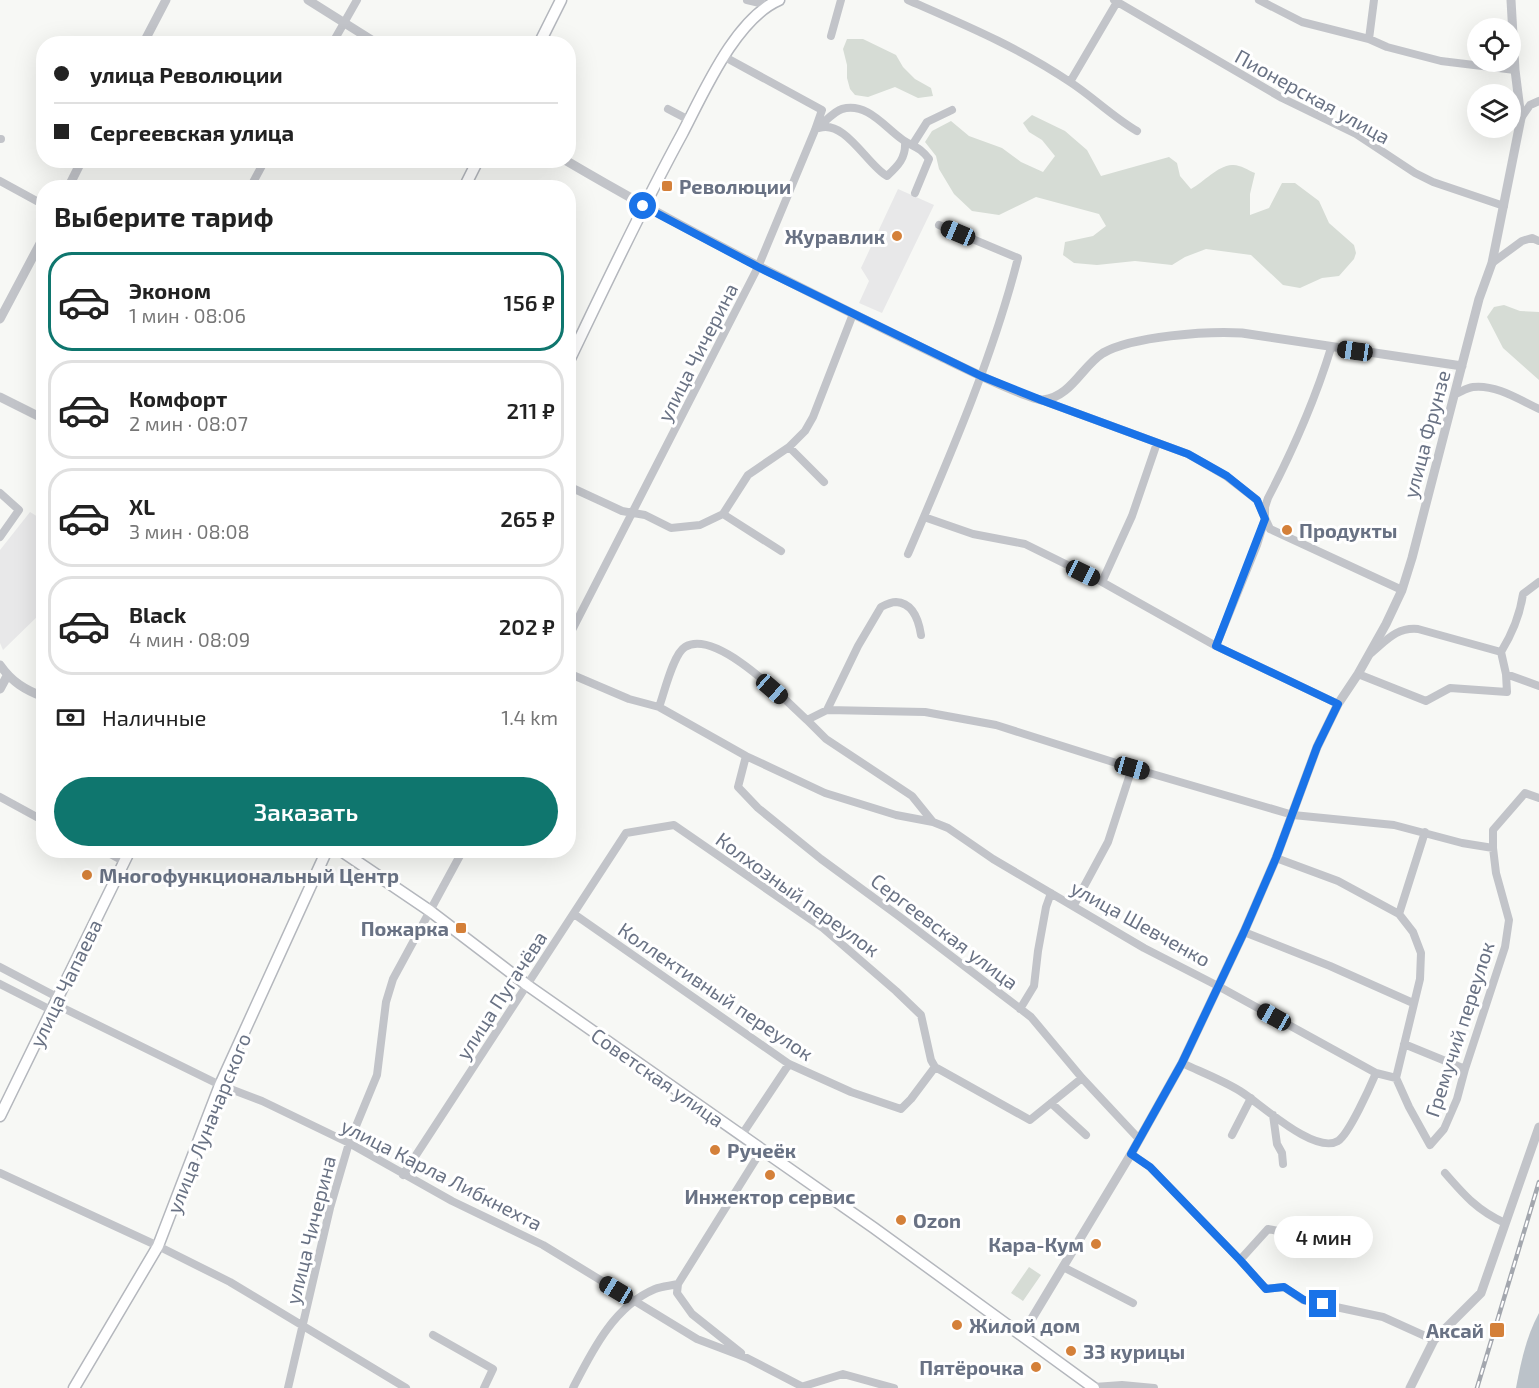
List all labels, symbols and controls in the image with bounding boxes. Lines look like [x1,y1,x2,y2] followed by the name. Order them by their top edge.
[1467,18,1521,138] map controls
[1467,18,1521,72] button: locate
[1231,43,1395,149] street label: Пионерская улица
[90,61,283,87] text: улица Революции
[1467,84,1521,138] button: layers
[90,119,294,145] text: Сергеевская улица
[679,174,791,198] place label: Революции
[660,179,674,193] marker: Революции
[629,192,656,219] route start
[54,200,274,232] text: Выберите тариф
[938,218,978,248] car
[785,224,885,248] place label: Журавлик
[890,229,904,243] marker: Журавлик
[57,275,111,329] icon: car
[129,277,211,303] text: Эконом
[652,279,743,426] street label: улица Чичерина
[504,289,555,315] text: 156 ₽
[129,303,246,327] text: 1 мин · 08:06
[1336,340,1374,362] car
[1397,367,1456,501] street label: улица Фрунзе
[57,383,111,437] icon: car
[129,385,227,411] text: Комфорт
[507,397,555,423] text: 211 ₽
[129,411,248,435] text: 2 мин · 08:07
[57,491,111,545] icon: car
[129,493,155,519] text: XL
[500,505,555,531] text: 265 ₽
[1299,518,1397,542] place label: Продукты
[129,519,250,543] text: 3 мин · 08:08
[1280,523,1294,537] marker: Продукты
[1063,557,1103,589] car
[57,599,111,653] icon: car
[129,601,186,627] text: Black
[499,613,555,639] text: 202 ₽
[129,627,250,651] text: 4 мин · 08:09
[753,670,791,708] car
[54,701,87,734] icon: cash
[102,704,206,730] text: Наличные
[501,705,558,729] text: 1.4 km
[1112,754,1152,782] car
[54,777,558,846] button: Заказать
[711,827,885,962] street label: Колхозный переулок
[99,863,399,887] place label: Многофункциональный Центр
[80,868,94,882] marker: Многофункциональный Центр
[866,868,1023,995] street label: Сергеевская улица
[1067,875,1215,972] street label: улица Шевченко
[24,915,107,1051] street label: улица Чапаева
[361,916,449,940] place label: Пожарка
[613,917,818,1066] street label: Коллективный переулок
[454,921,468,935] marker: Пожарка
[451,926,552,1064] street label: улица Пугачёва
[1419,938,1500,1120] street label: Гремучий переулок
[1254,1000,1294,1034] car
[586,1022,729,1133] street label: Советская улица
[161,1029,256,1217] street label: улица Луначарского
[337,1113,546,1236] street label: улица Карла Либкнехта
[727,1138,796,1162] place label: Ручеёк
[708,1143,722,1157] marker: Ручеёк
[280,1153,341,1307] street label: улица Чичерина
[763,1168,777,1182] marker: Инжектор сервис
[684,1184,856,1208] place label: Инжектор сервис
[913,1208,961,1232] place label: Ozon
[894,1213,908,1227] marker: Ozon
[1274,1217,1372,1259] callout: 4 мин
[1295,1225,1352,1249] text: 4 мин
[988,1232,1084,1256] place label: Кара-Кум
[1089,1237,1103,1251] marker: Кара-Кум
[596,1273,636,1307] car
[1309,1290,1336,1317] route end
[969,1313,1080,1337] place label: Жилой дом
[950,1318,964,1332] marker: Жилой дом
[1426,1318,1484,1342] place label: Аксай
[1488,1321,1506,1339] marker: Аксай
[1083,1339,1185,1363] place label: 33 курицы
[1064,1344,1078,1358] marker: 33 курицы
[919,1355,1024,1379] place label: Пятёрочка
[1029,1360,1043,1374] marker: Пятёрочка

